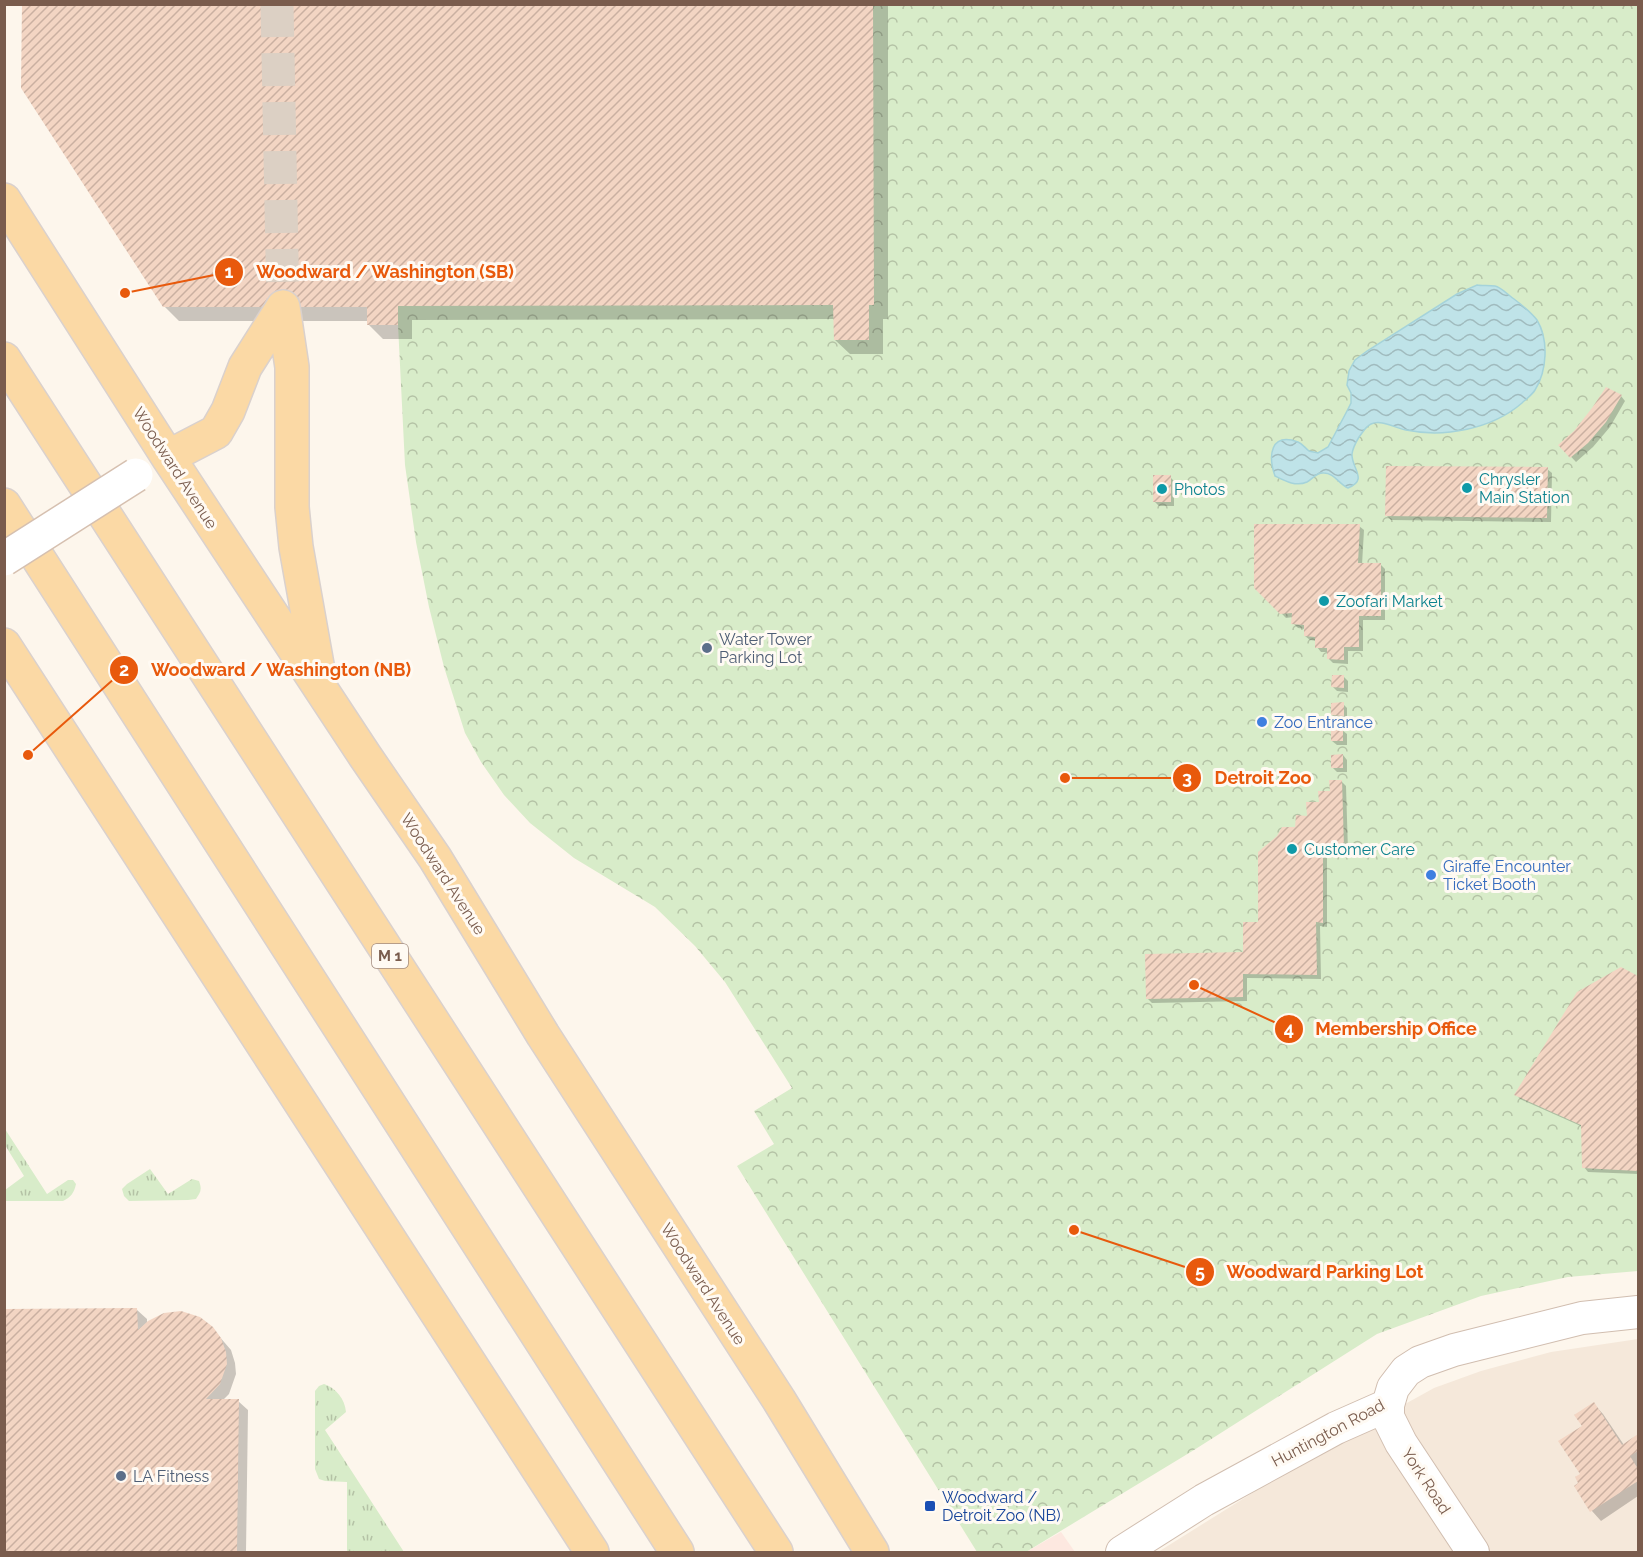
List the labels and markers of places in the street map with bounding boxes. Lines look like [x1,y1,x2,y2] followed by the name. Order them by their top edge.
[214,254,526,290] callout: Woodward / Washington (SB)
[1479,470,1570,507] place label: Chrysler Main Station
[1174,480,1225,499] place label: Photos
[1460,481,1474,495] marker: Chrysler Main Station
[1155,482,1169,496] marker: Photos
[1336,592,1444,611] place label: Zoofari Market
[1317,594,1331,608] marker: Zoofari Market
[719,630,812,667] place label: Water Tower Parking Lot
[700,641,714,655] marker: Water Tower Parking Lot
[109,652,423,688] callout: Woodward / Washington (NB)
[1274,713,1373,732] place label: Zoo Entrance
[1255,715,1269,729] marker: Zoo Entrance
[1172,760,1323,796] callout: Detroit Zoo
[1304,840,1415,859] place label: Customer Care
[1285,842,1299,856] marker: Customer Care
[1443,857,1571,894] place label: Giraffe Encounter Ticket Booth
[1424,868,1438,882] marker: Giraffe Encounter Ticket Booth
[1274,1011,1489,1047] callout: Membership Office
[1185,1254,1436,1290] callout: Woodward Parking Lot
[133,1467,209,1486] place label: LA Fitness
[114,1469,128,1483] marker: LA Fitness
[942,1488,1060,1525] place label: Woodward / Detroit Zoo (NB)
[923,1499,937,1513] marker: Woodward / Detroit Zoo (NB)

